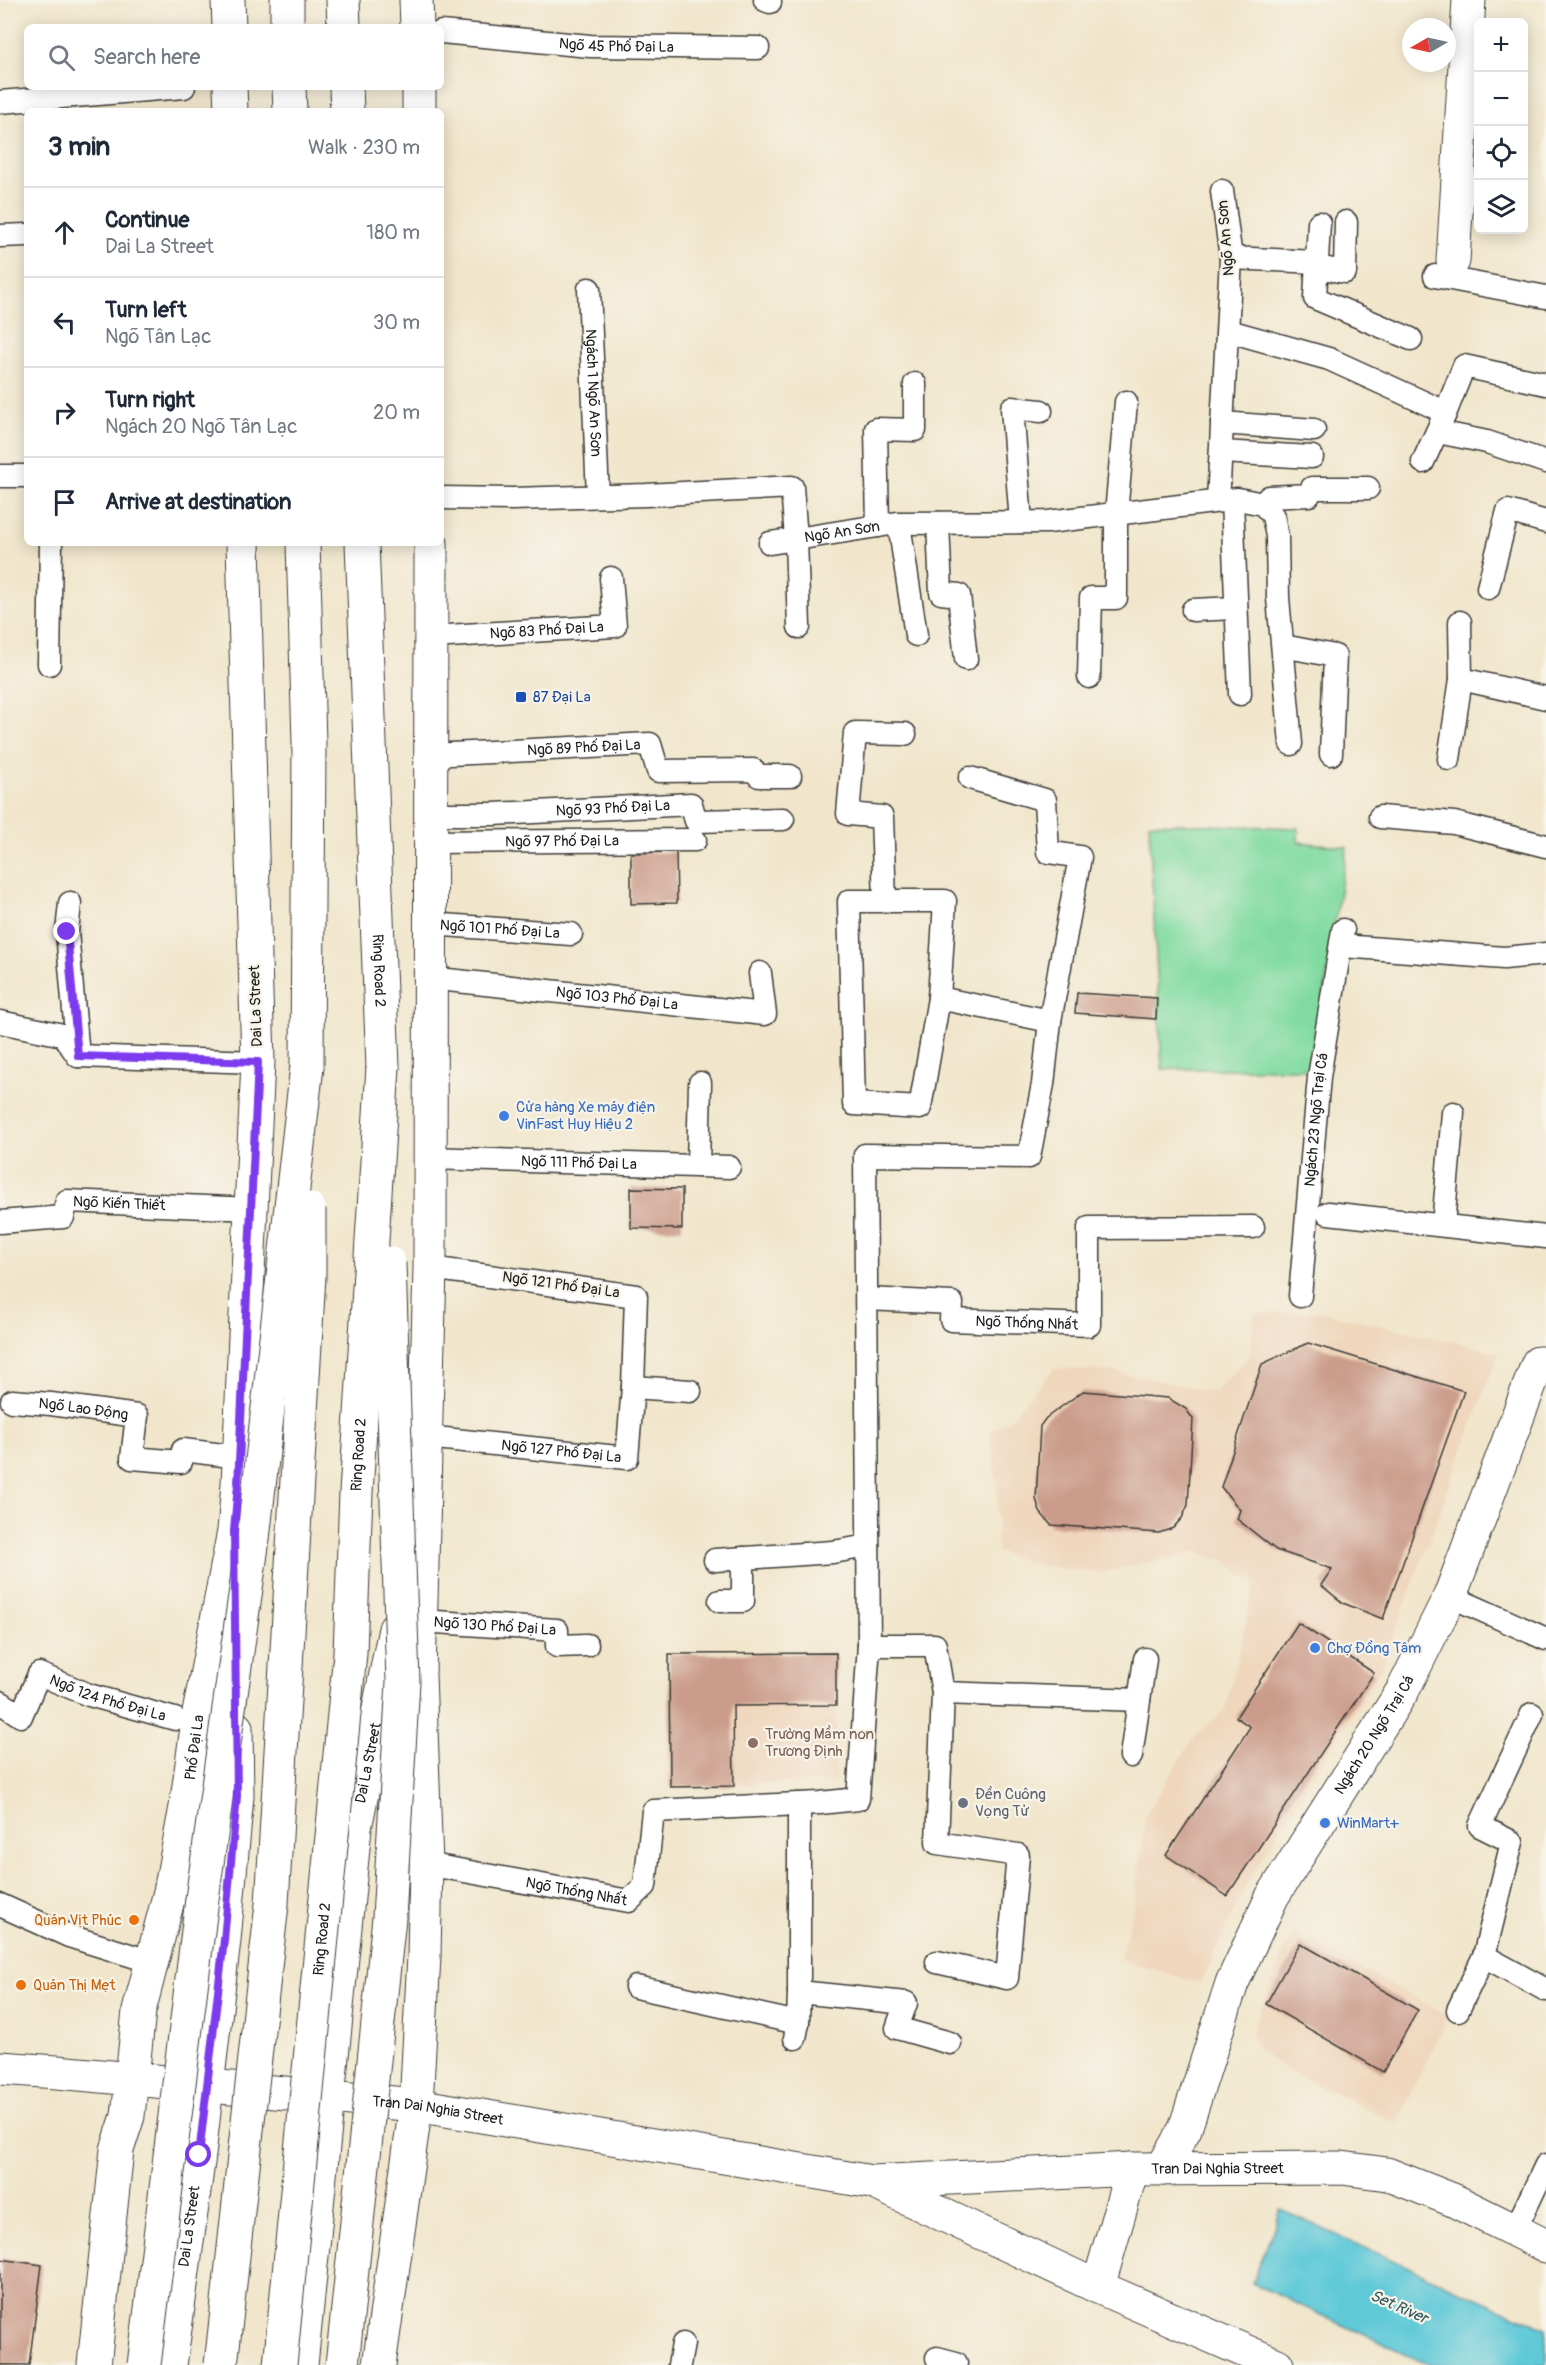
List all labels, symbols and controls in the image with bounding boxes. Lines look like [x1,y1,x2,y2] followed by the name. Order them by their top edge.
[1402,18,1456,72] north arrow
[1474,18,1528,234] map controls
[1474,18,1528,72] button: +
[24,24,444,90] search box
[558,34,674,56] street label: Ngõ 45 Phố Đại La
[45,41,78,74] icon: search
[93,43,200,71] text: Search here
[1474,72,1528,126] button: −
[1474,126,1528,180] button: locate
[48,131,110,163] text: 3 min
[308,135,420,160] text: Walk · 230 m
[1474,180,1528,234] button: layers
[1213,199,1239,277] street label: Ngõ An Sơn
[105,206,189,234] text: Continue
[48,216,81,249] icon: ahead
[366,220,420,245] text: 180 m
[105,234,214,259] text: Dai La Street
[105,296,187,324] text: Turn left
[48,306,81,339] icon: left
[373,310,420,335] text: 30 m
[105,324,211,349] text: Ngõ Tân Lạc
[581,329,606,457] street label: Ngách 1 Ngõ An Sơn
[105,386,195,414] text: Turn right
[48,396,81,429] icon: right
[373,400,420,425] text: 20 m
[105,414,297,439] text: Ngách 20 Ngõ Tân Lạc
[48,486,81,519] icon: arrive
[105,488,291,516] text: Arrive at destination
[803,516,881,547] street label: Ngõ An Sơn
[489,617,604,643] street label: Ngõ 83 Phố Đại La
[533,688,591,707] place label: 87 Đại La
[514,690,528,704] marker: 87 Đại La
[527,735,641,760] street label: Ngõ 89 Phố Đại La
[555,796,670,820] street label: Ngõ 93 Phố Đại La
[505,831,619,851] street label: Ngõ 97 Phố Đại La
[439,915,560,943] street label: Ngõ 101 Phố Đại La
[53,918,79,944] route end
[368,934,390,1008] street label: Ring Road 2
[245,964,267,1047] street label: Dai La Street
[555,982,679,1014] street label: Ngõ 103 Phố Đại La
[1300,1051,1332,1187] street label: Ngách 23 Ngõ Trại Cá
[516,1098,655,1134] place label: Cửa hàng Xe máy điện VinFast Huy Hiệu 2
[497,1109,511,1123] marker: Cửa hàng Xe máy điện VinFast Huy Hiệu 2
[521,1151,637,1174] street label: Ngõ 111 Phố Đại La
[72,1192,167,1215] street label: Ngõ Kiến Thiết
[501,1267,621,1303] street label: Ngõ 121 Phố Đại La
[975,1311,1080,1334] street label: Ngõ Thống Nhất
[38,1394,130,1424] street label: Ngõ Lao Động
[347,1417,370,1492] street label: Ring Road 2
[500,1435,622,1467] street label: Ngõ 127 Phố Đại La
[433,1612,557,1639] street label: Ngõ 130 Phố Đại La
[1327,1639,1421,1658] place label: Chợ Đồng Tâm
[1308,1641,1322,1655] marker: Chợ Đồng Tâm
[47,1670,168,1726] street label: Ngõ 124 Phố Đại La
[1330,1672,1418,1798] street label: Ngách 20 Ngõ Trại Cá
[180,1714,208,1781] street label: Phố Đại La
[351,1720,386,1805] street label: Dai La Street
[765,1724,874,1761] place label: Trường Mầm non Trương Định
[746,1736,760,1750] marker: Trường Mầm non Trương Định
[975,1785,1046,1821] place label: Đền Cuông Vọng Tử
[956,1796,970,1810] marker: Đền Cuông Vọng Tử
[1337,1814,1399,1833] place label: WinMart+
[1318,1816,1332,1830] marker: WinMart+
[524,1873,630,1910] street label: Ngõ Thống Nhất
[309,1902,335,1976] street label: Ring Road 2
[34,1911,122,1930] place label: Quán Vịt Phúc
[127,1913,141,1927] marker: Quán Vịt Phúc
[33,1976,117,1995] place label: Quán Thị Mẹt
[14,1978,28,1992] marker: Quán Thị Mẹt
[371,2092,506,2129] street label: Tran Dai Nghia Street
[185,2141,211,2167] route start
[1151,2159,1285,2178] street label: Tran Dai Nghia Street
[174,2184,204,2268] street label: Dai La Street
[1367,2286,1433,2329] water label: Set River

